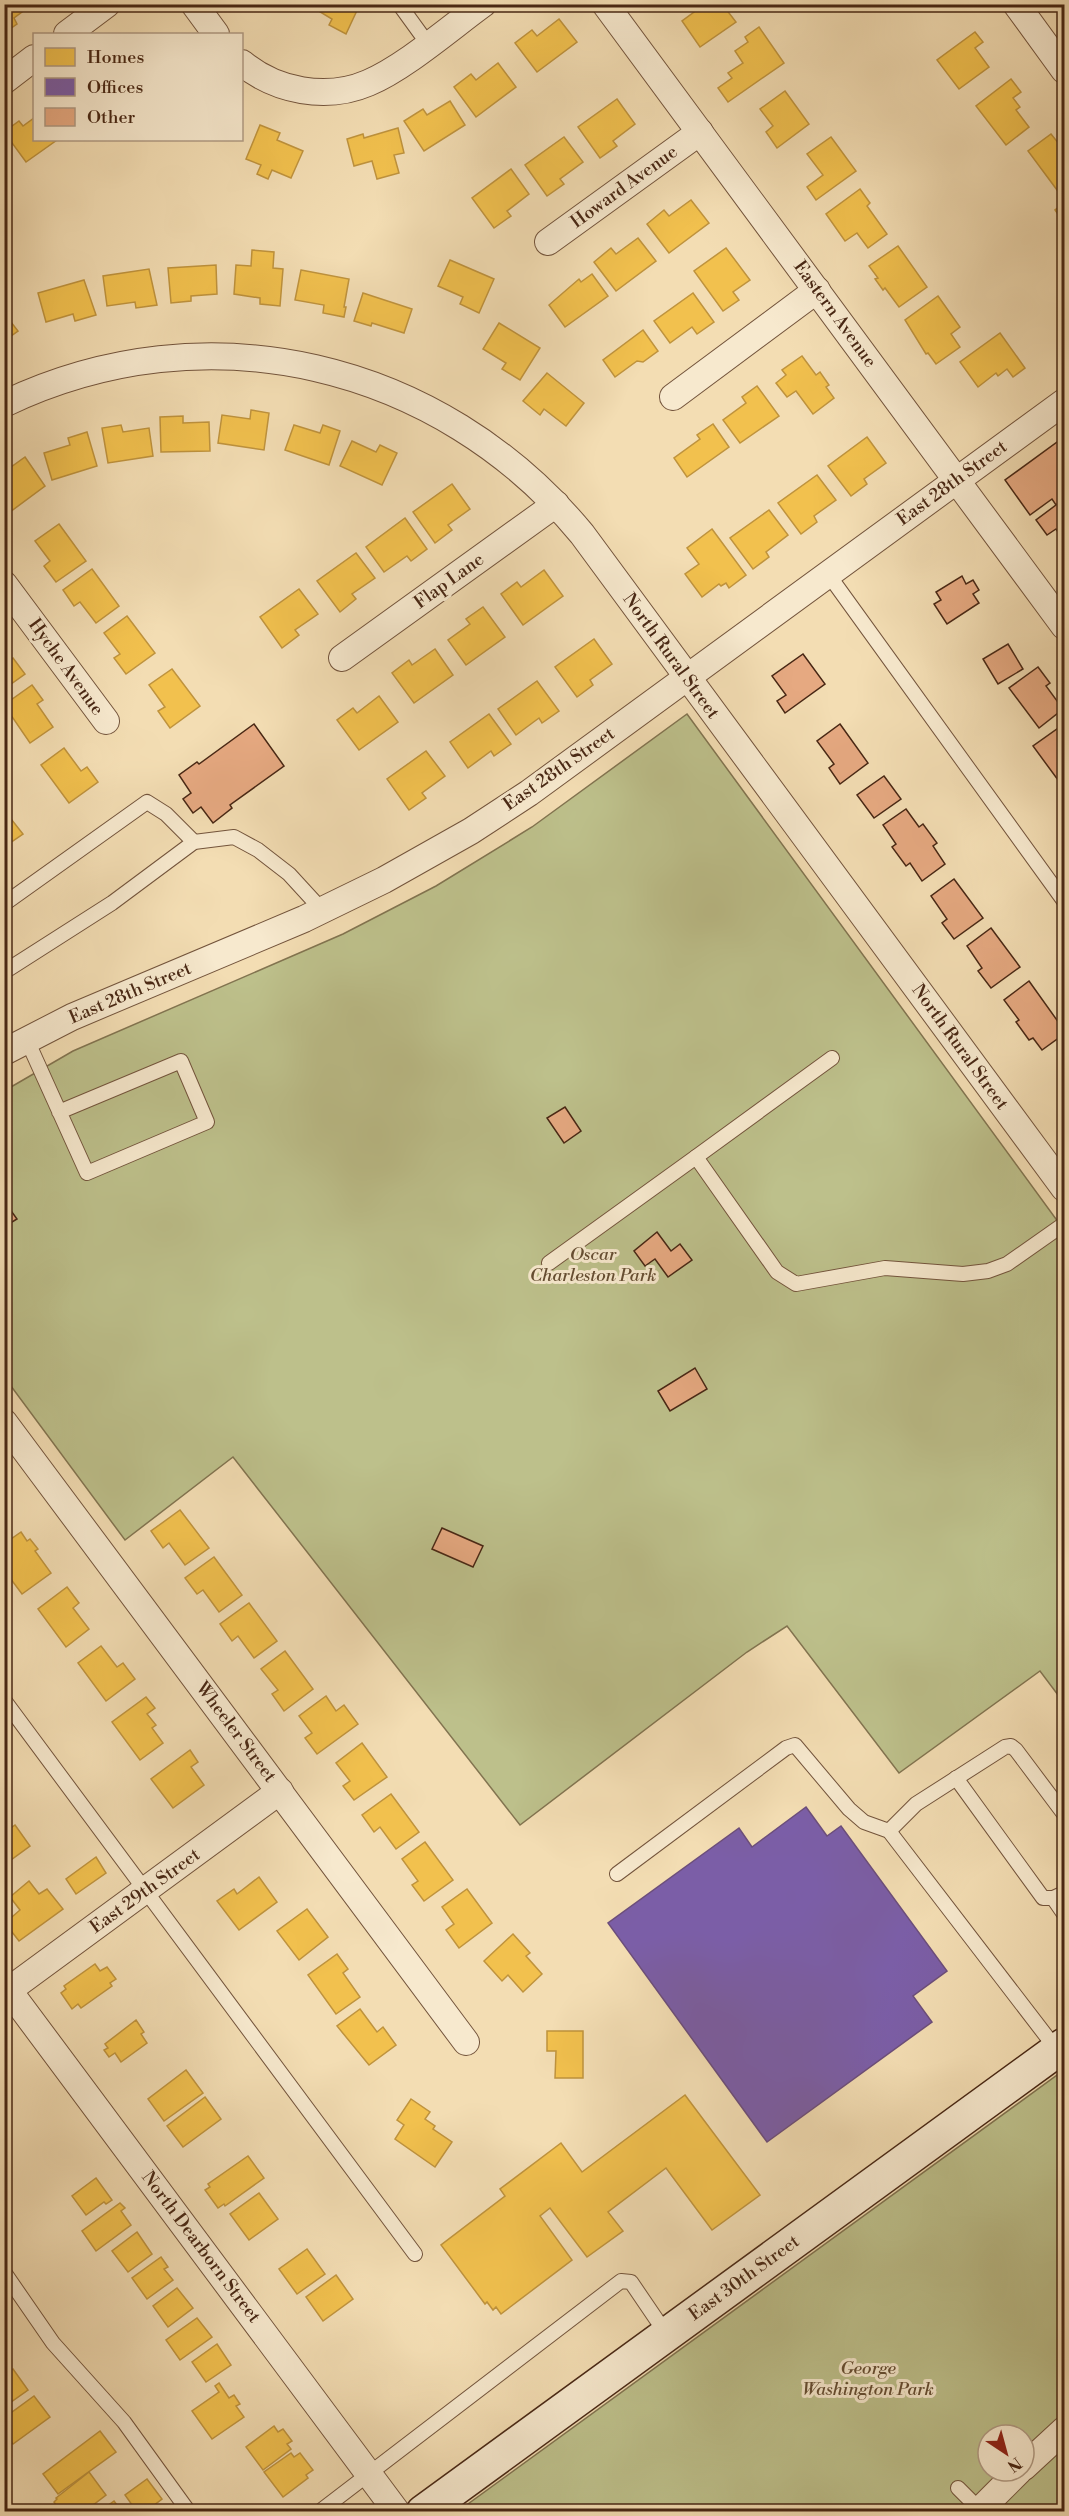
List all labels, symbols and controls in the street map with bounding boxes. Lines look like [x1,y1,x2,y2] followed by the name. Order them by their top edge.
[33,33,243,141] legend
[87,46,144,69] text: Homes
[87,76,143,99] text: Offices
[87,106,135,129] text: Other
[566,140,682,234] street label: Howard Avenue
[788,256,882,372] street label: Eastern Avenue
[892,435,1012,531] street label: East 28th Street
[409,548,489,614] street label: Flap Lane
[618,589,725,724] street label: North Rural Street
[23,614,109,720] street label: Hyche Avenue
[499,722,620,816] street label: East 28th Street
[65,957,195,1029] street label: East 28th Street
[907,980,1014,1115] street label: North Rural Street
[530,1243,656,1287] park label: Oscar Charleston Park
[190,1676,282,1787] street label: Wheeler Street
[85,1843,205,1939] street label: East 29th Street
[136,2167,266,2328] street label: North Dearborn Street
[684,2230,804,2326] street label: East 30th Street
[802,2357,934,2401] park label: George Washington Park
[976,2423,1036,2483] north arrow
[1003,2453,1025,2476] text: N

